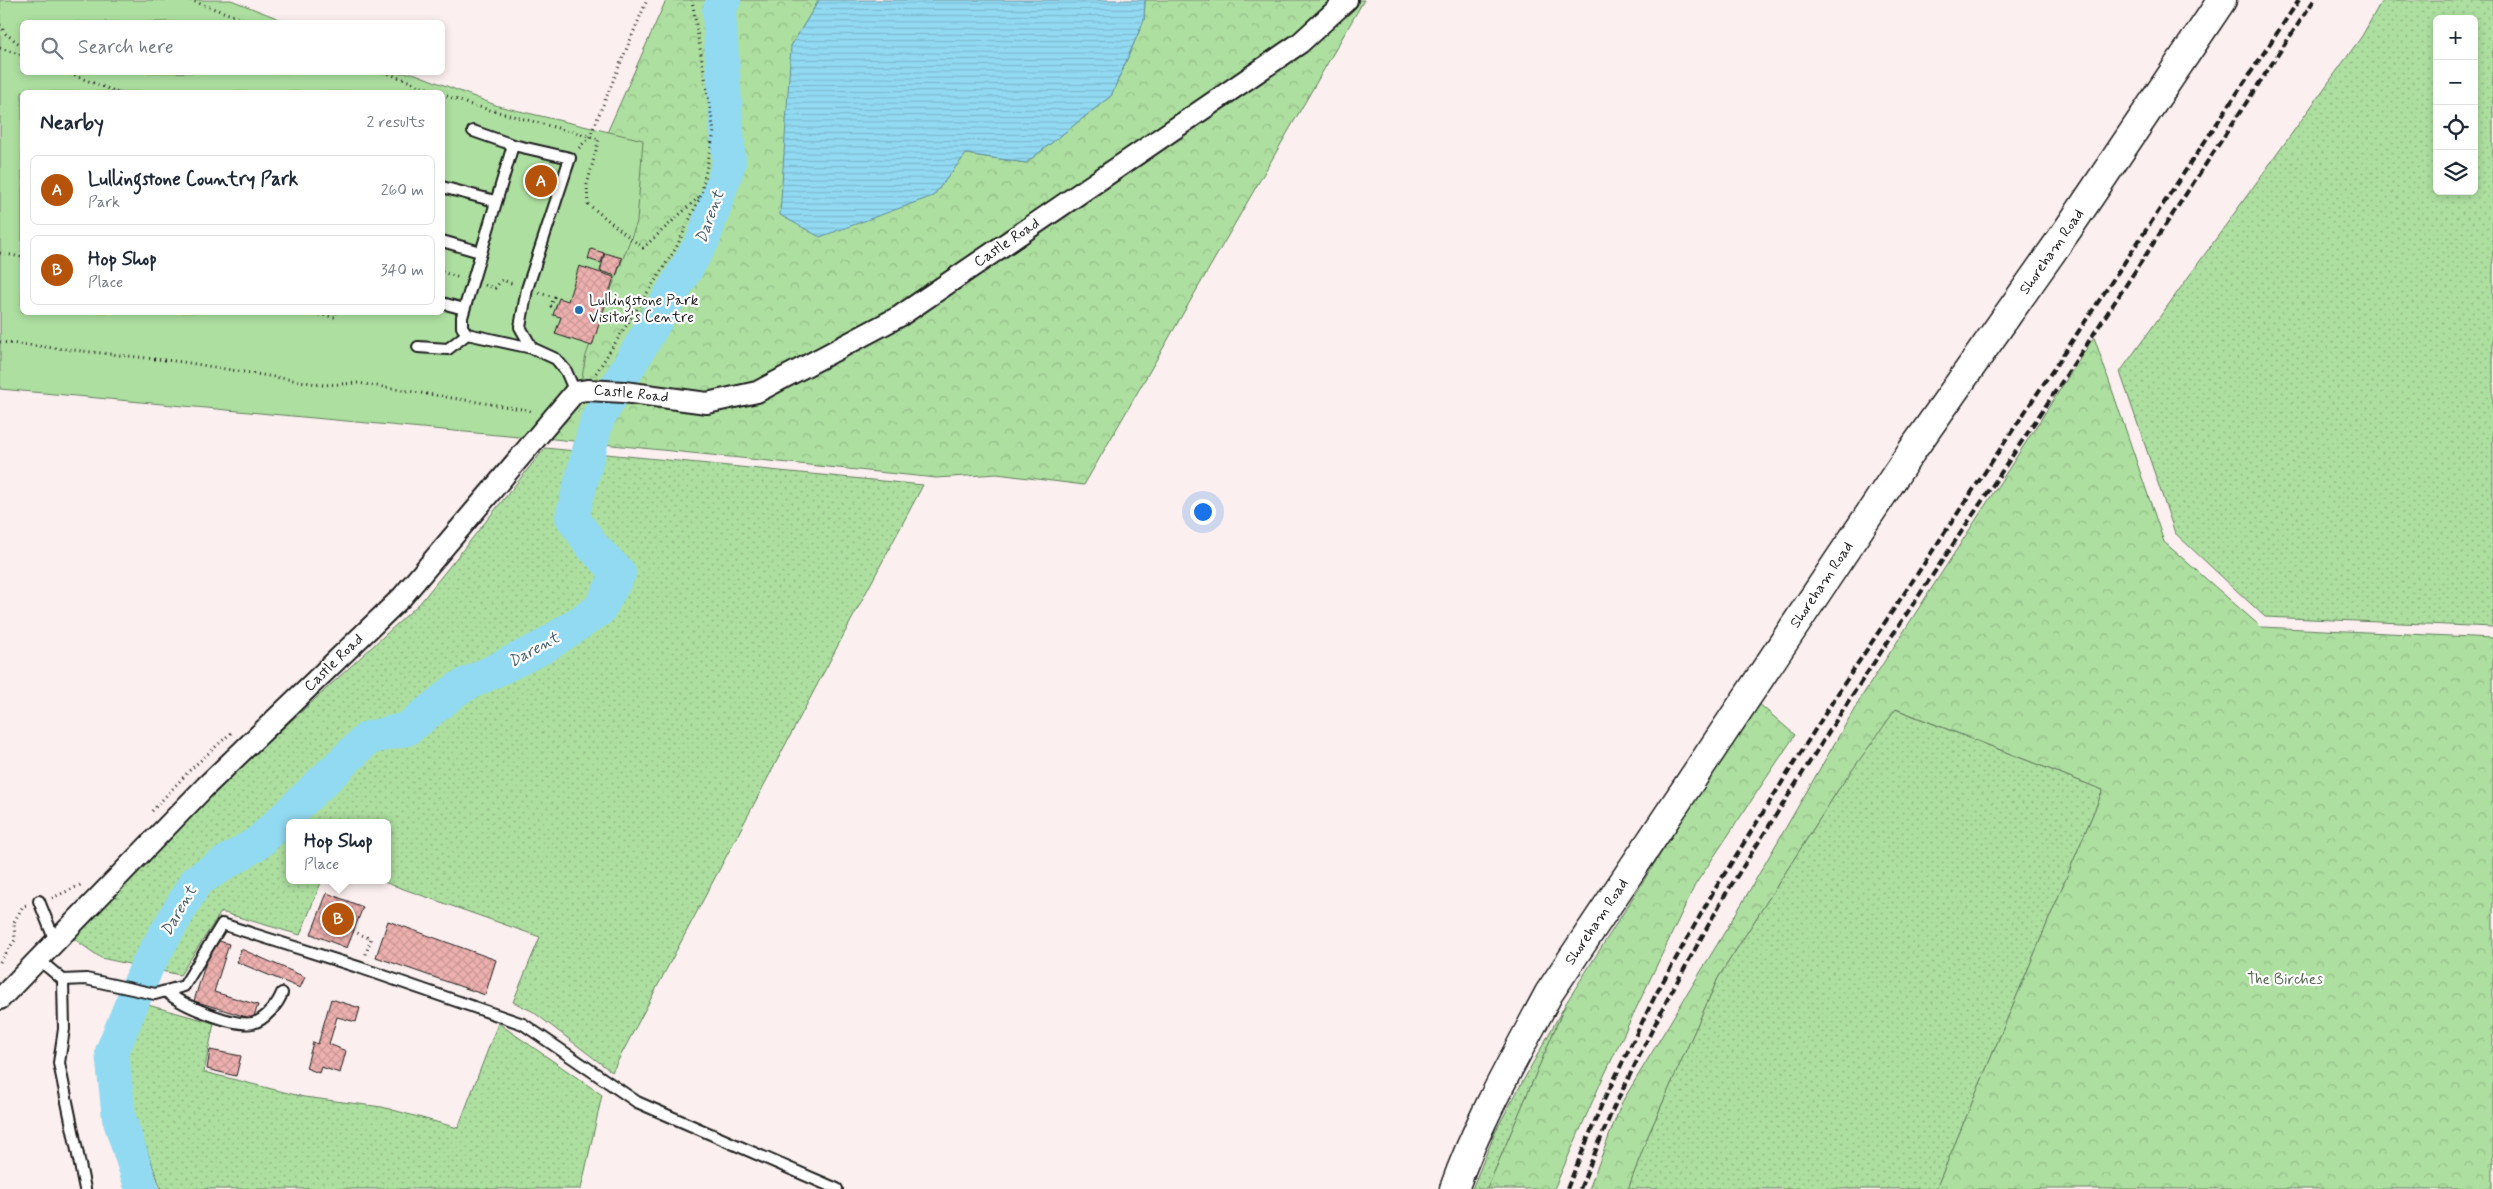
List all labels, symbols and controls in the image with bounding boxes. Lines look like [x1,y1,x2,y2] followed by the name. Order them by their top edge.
[2433,15,2478,195] map controls
[2433,15,2478,60] button: +
[20,20,445,75] search box
[38,34,66,62] icon: search
[78,35,174,60] text: Search here
[2433,60,2478,105] button: −
[2433,105,2478,150] button: locate
[40,109,104,137] text: Nearby
[367,112,425,133] text: 2 results
[2433,150,2478,195] button: layers
[525,162,557,200] pin: A
[88,167,298,192] text: Lullingstone Country Park
[52,180,62,201] text: A
[381,180,424,201] text: 260 m
[691,186,730,246] water label: Darent
[88,192,120,213] text: Park
[2015,205,2089,299] street label: Shoreham Road
[970,214,1044,272] street label: Castle Road
[88,247,157,272] text: Hop Shop
[52,260,62,281] text: B
[380,260,424,281] text: 340 m
[88,272,123,293] text: Place
[589,291,699,328] place label: Lullingstone Park Visitor's Centre
[573,304,585,316] marker: Lullingstone Park Visitor's Centre
[593,380,669,408] street label: Castle Road
[1190,499,1216,525] your location
[1786,538,1858,632] street label: Shoreham Road
[505,627,564,672] water label: Darent
[300,630,368,696] street label: Castle Road
[286,819,391,884] popup
[304,829,373,854] text: Hop Shop
[304,854,339,875] text: Place
[1561,875,1633,969] street label: Shoreham Road
[156,881,203,940] water label: Darent
[322,900,354,938] pin: B
[2247,970,2323,990] park label: The Birches

